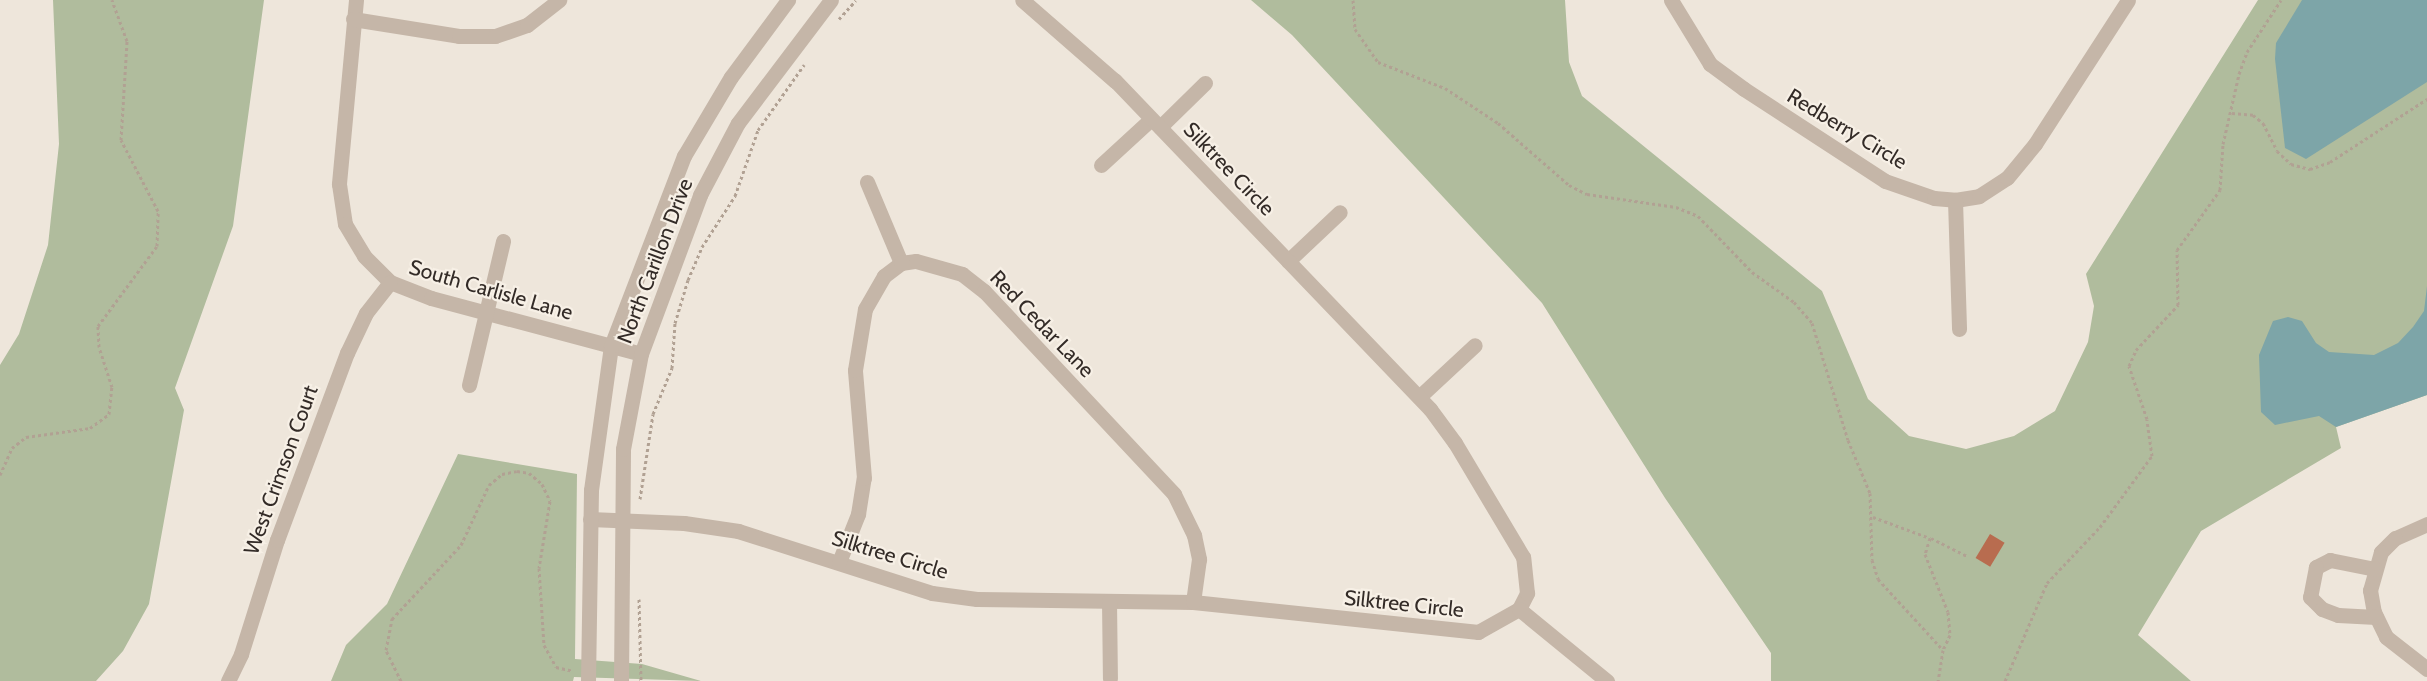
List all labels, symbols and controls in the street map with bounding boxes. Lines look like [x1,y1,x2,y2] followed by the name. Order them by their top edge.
[1783,83,1911,175] street label: Redberry Circle
[1178,117,1280,221] street label: Silktree Circle
[612,175,698,347] street label: North Carillon Drive
[406,255,576,325] street label: South Carlisle Lane
[985,265,1099,383] street label: Red Cedar Lane
[239,382,323,558] street label: West Crimson Court
[829,525,951,585] street label: Silktree Circle
[1343,585,1465,623] street label: Silktree Circle

